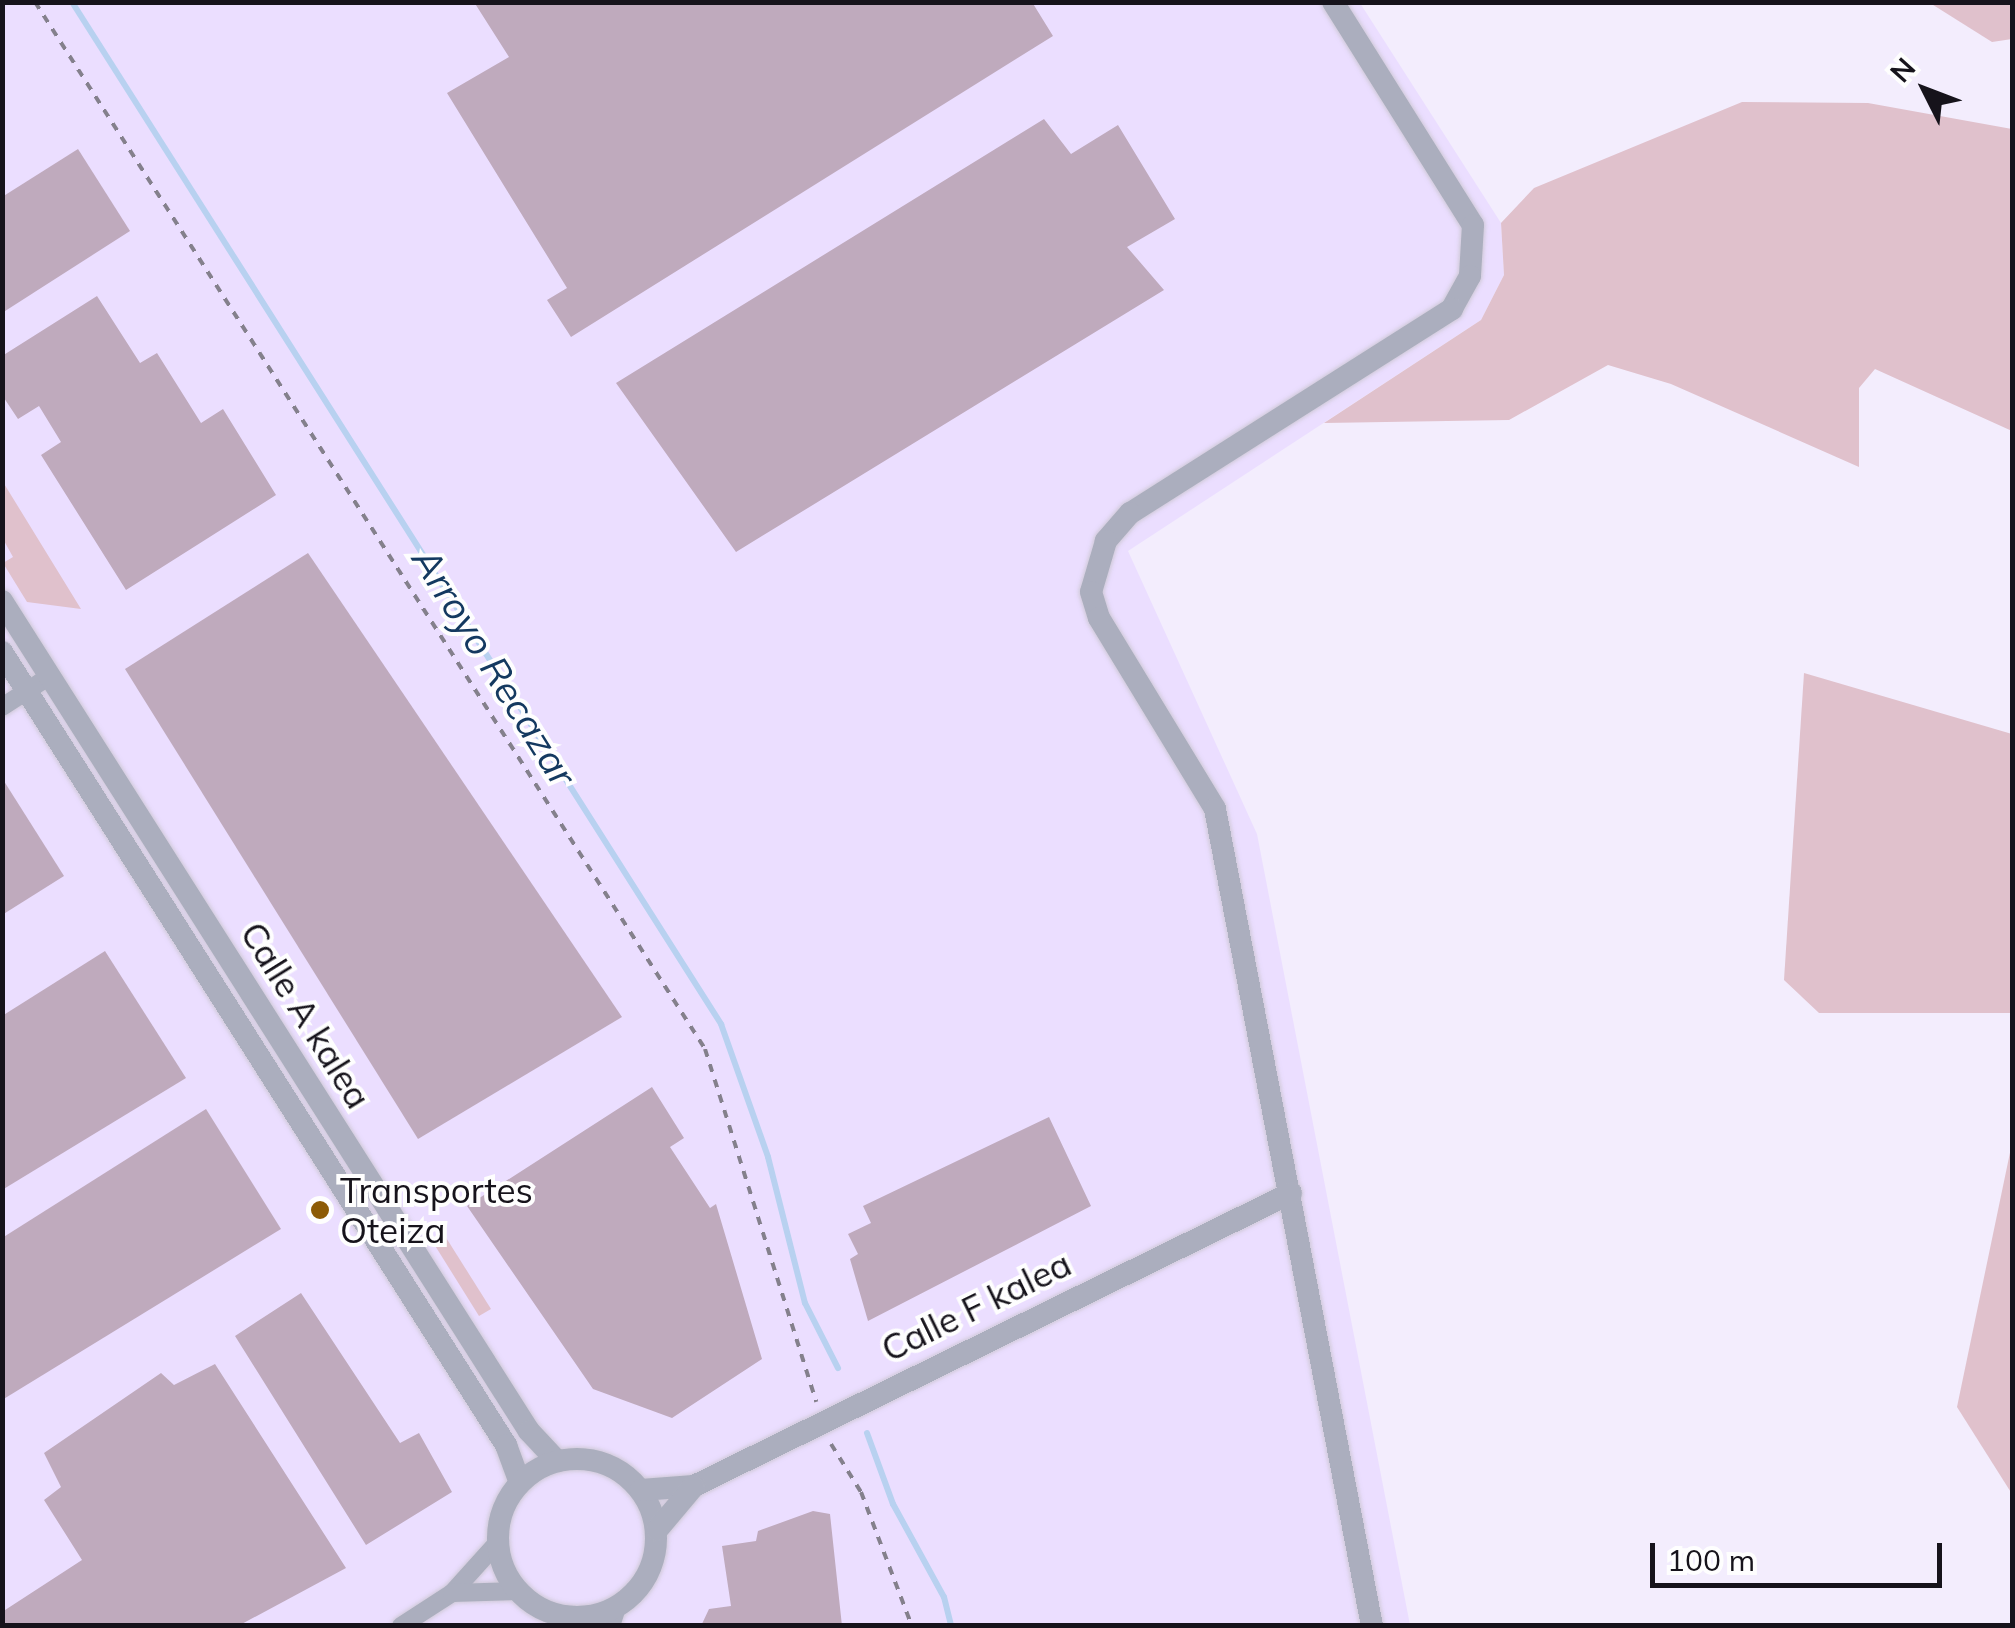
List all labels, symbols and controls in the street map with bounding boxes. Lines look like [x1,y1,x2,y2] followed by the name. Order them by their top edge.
[1875,40,1975,140] north arrow
[1882,50,1922,89] text: N
[403,539,585,795] water label: Arroyo Recazar
[232,914,380,1116] street label: Calle A kalea
[340,1169,533,1251] place label: Transportes Oteiza
[309,1199,331,1221] marker: Transportes Oteiza
[875,1242,1077,1370] street label: Calle F kalea
[1655,1523,1948,1585] scale bar
[1667,1541,1755,1579] text: 100 m

